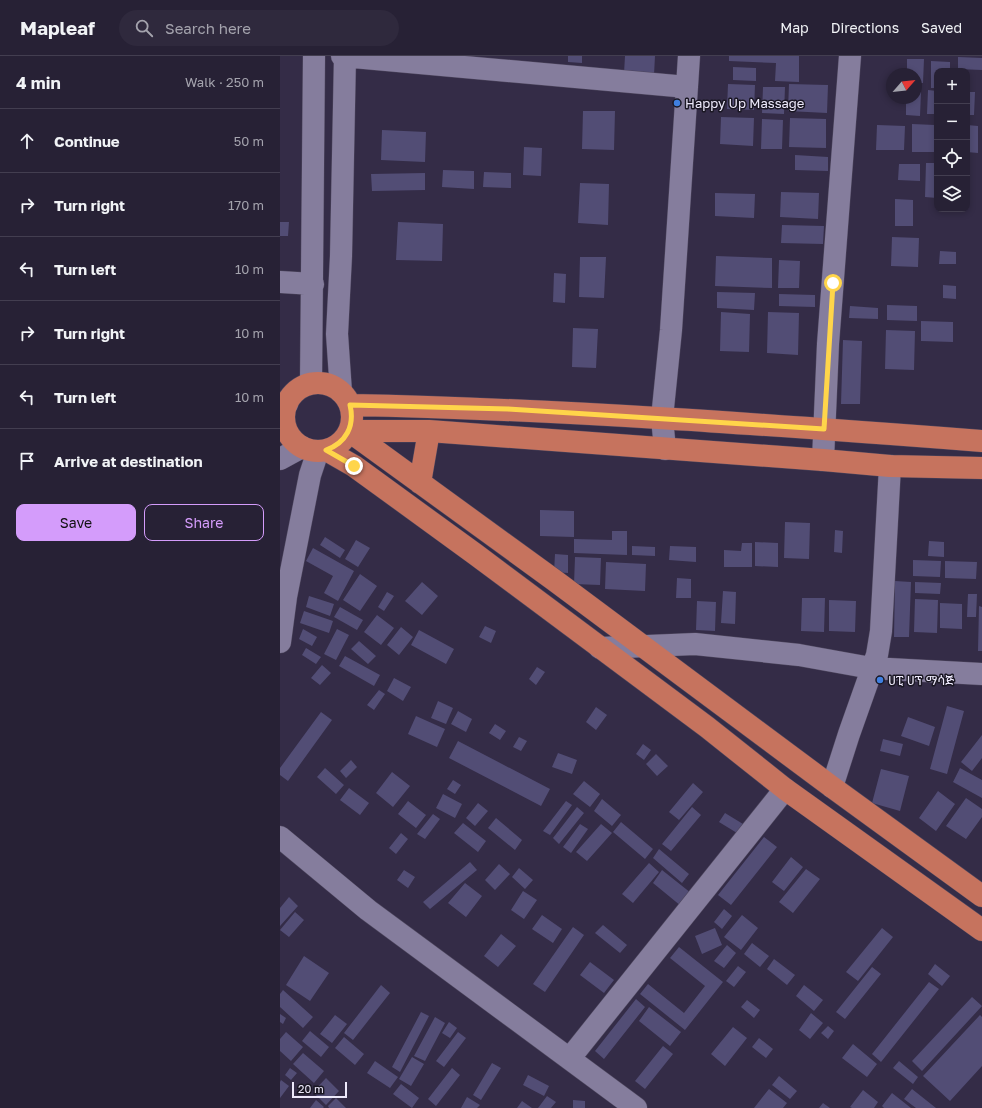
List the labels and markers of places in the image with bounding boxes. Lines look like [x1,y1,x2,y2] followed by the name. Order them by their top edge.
[685,95,804,111] place label: Happy Up Massage
[672,98,682,108] marker: Happy Up Massage
[888,672,954,688] place label: ሀፒ ሀፕ ማሳጅ
[875,675,885,685] marker: ሀፒ ሀፕ ማሳጅ

